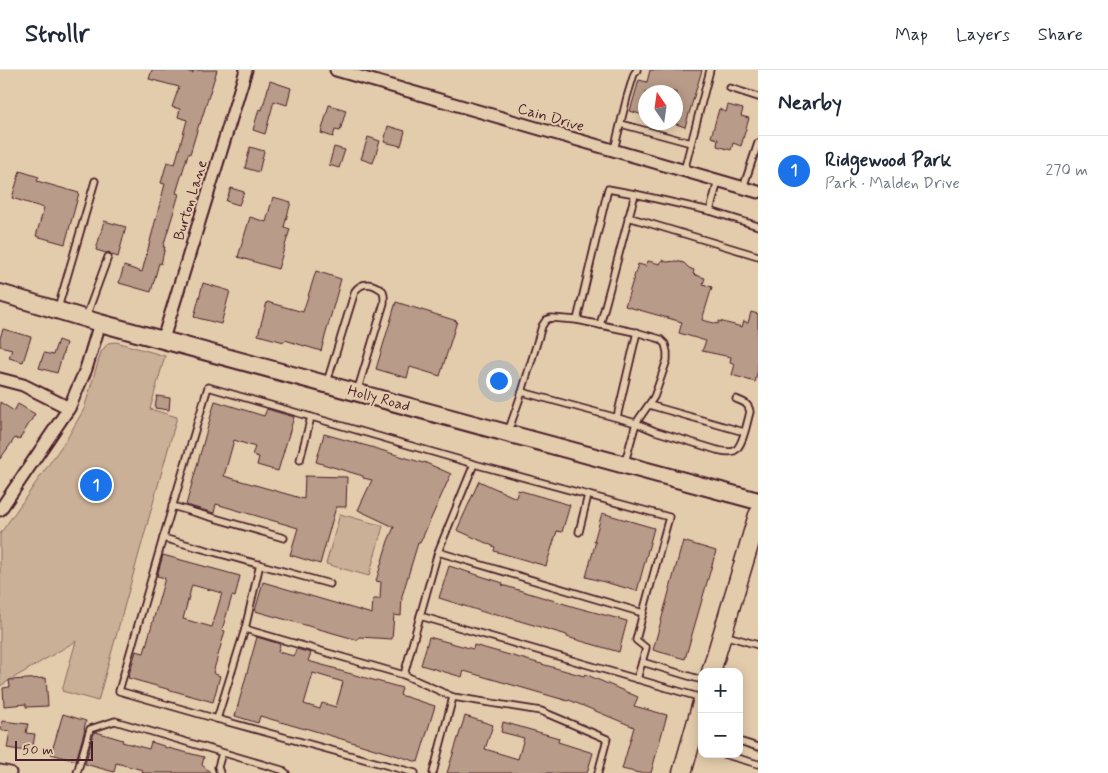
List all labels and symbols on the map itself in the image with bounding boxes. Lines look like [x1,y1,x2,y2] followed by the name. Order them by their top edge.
[638,85,683,130] north arrow
[515,99,587,137] street label: Cain Drive
[169,158,213,243] street label: Burton Lane
[486,368,512,394] your location
[345,381,412,417] street label: Holly Road
[80,466,112,504] pin: 1
[15,738,92,761] scale bar

